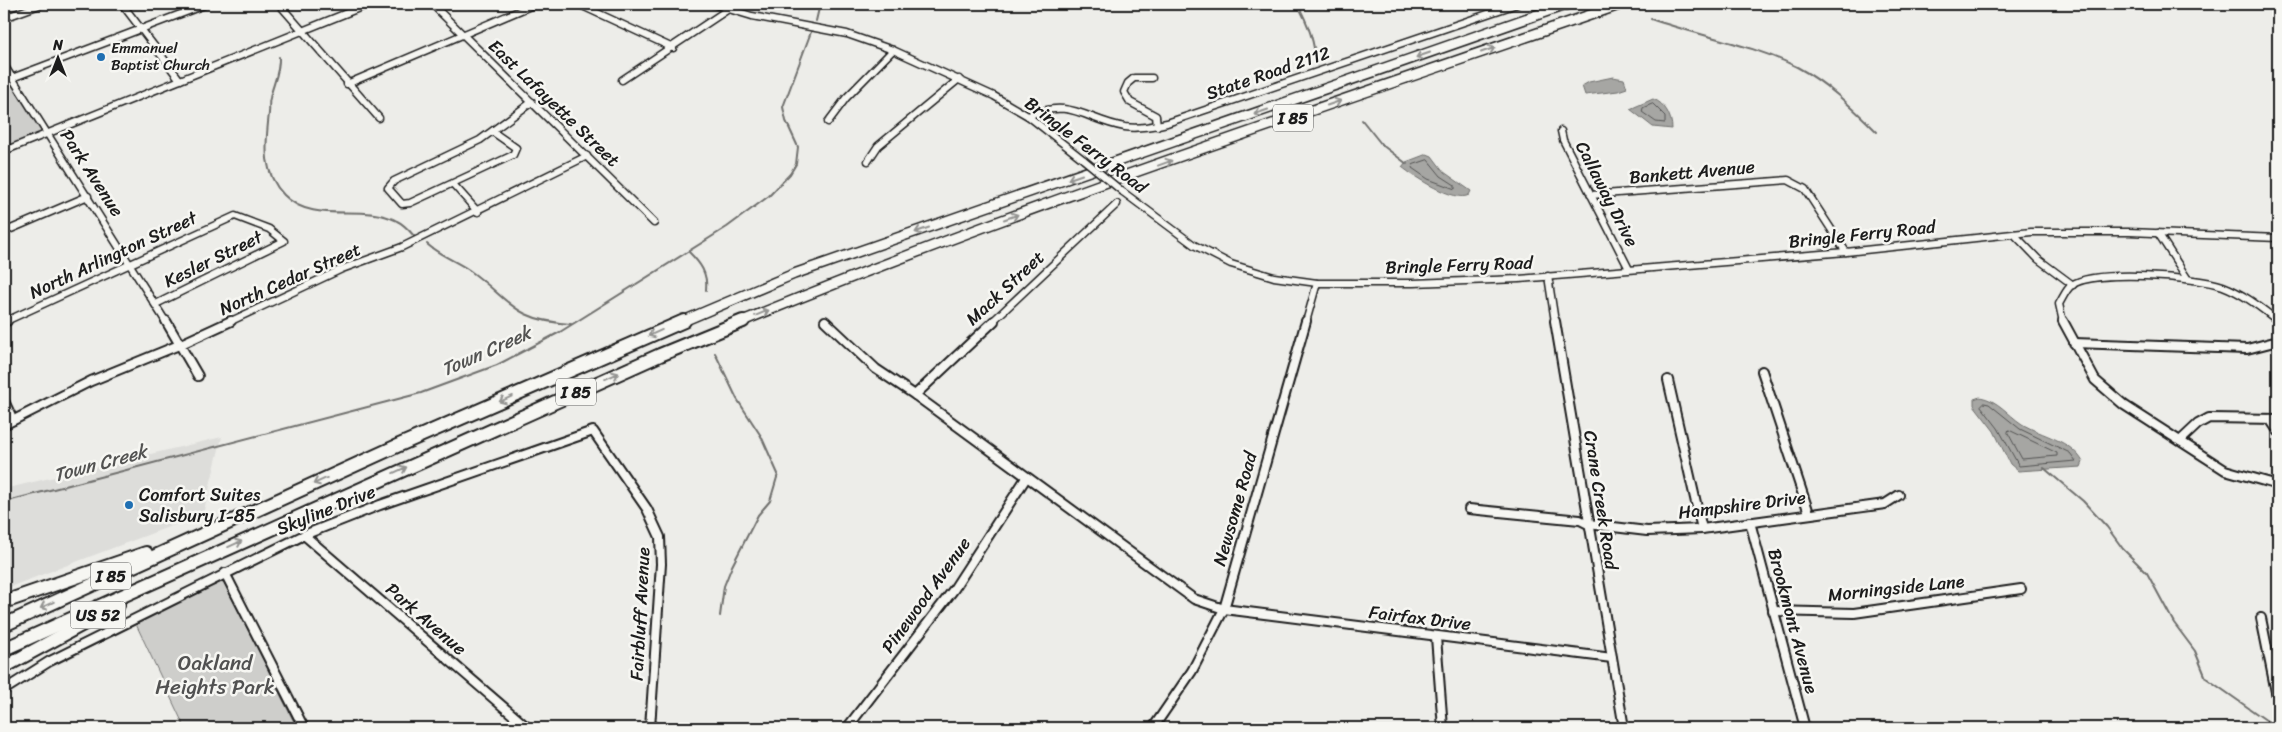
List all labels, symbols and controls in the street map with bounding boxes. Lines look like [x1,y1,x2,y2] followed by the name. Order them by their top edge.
[480,31,628,175] street label: East Lafayette Street
[32,32,82,82] north arrow
[52,33,63,58] text: N
[111,35,210,78] place label: Emmanuel Baptist Church
[1202,37,1334,109] street label: State Road 2112
[1480,45,1495,54] one-way arrow
[95,51,107,63] marker: Emmanuel Baptist Church
[1416,51,1431,60] one-way arrow
[1018,88,1156,203] street label: Bringle Ferry Road
[1326,98,1342,108] one-way arrow
[1273,105,1313,132] road number: I 85
[1254,107,1270,117] one-way arrow
[51,123,133,223] street label: Park Avenue
[1566,135,1648,253] street label: Callaway Drive
[1628,151,1756,193] street label: Bankett Avenue
[1156,158,1172,167] one-way arrow
[1067,172,1083,182] one-way arrow
[24,202,203,308] street label: North Arlington Street
[1787,210,1938,258] street label: Bringle Ferry Road
[1003,212,1019,221] one-way arrow
[158,221,269,297] street label: Kesler Street
[914,226,930,235] one-way arrow
[214,233,366,325] street label: North Cedar Street
[958,242,1052,334] street label: Mack Street
[1385,246,1535,284] street label: Bringle Ferry Road
[754,307,769,317] one-way arrow
[436,315,539,385] water label: Town Creek
[648,329,663,339] one-way arrow
[604,370,619,380] one-way arrow
[556,378,596,406] road number: I 85
[499,395,514,405] one-way arrow
[1574,428,1628,573] street label: Crane Creek Road
[50,434,153,491] water label: Town Creek
[1203,447,1267,570] street label: Newsome Road
[392,465,407,475] one-way arrow
[271,476,381,544] street label: Skyline Drive
[313,477,328,487] one-way arrow
[139,479,261,532] place label: Comfort Suites Salisbury I-85
[1676,481,1808,529] street label: Hampshire Drive
[123,499,135,511] marker: Comfort Suites Salisbury I-85
[873,530,979,660] street label: Pinewood Avenue
[227,538,242,548] one-way arrow
[1758,545,1828,697] street label: Brookmont Avenue
[621,546,659,682] street label: Fairbluff Avenue
[91,562,131,590] road number: I 85
[1826,565,1966,611] street label: Morningside Lane
[378,574,474,664] street label: Park Avenue
[1367,596,1473,640] street label: Fairfax Drive
[39,601,54,611] one-way arrow
[70,602,126,628] road number: US 52
[155,644,275,706] park label: Oakland Heights Park

